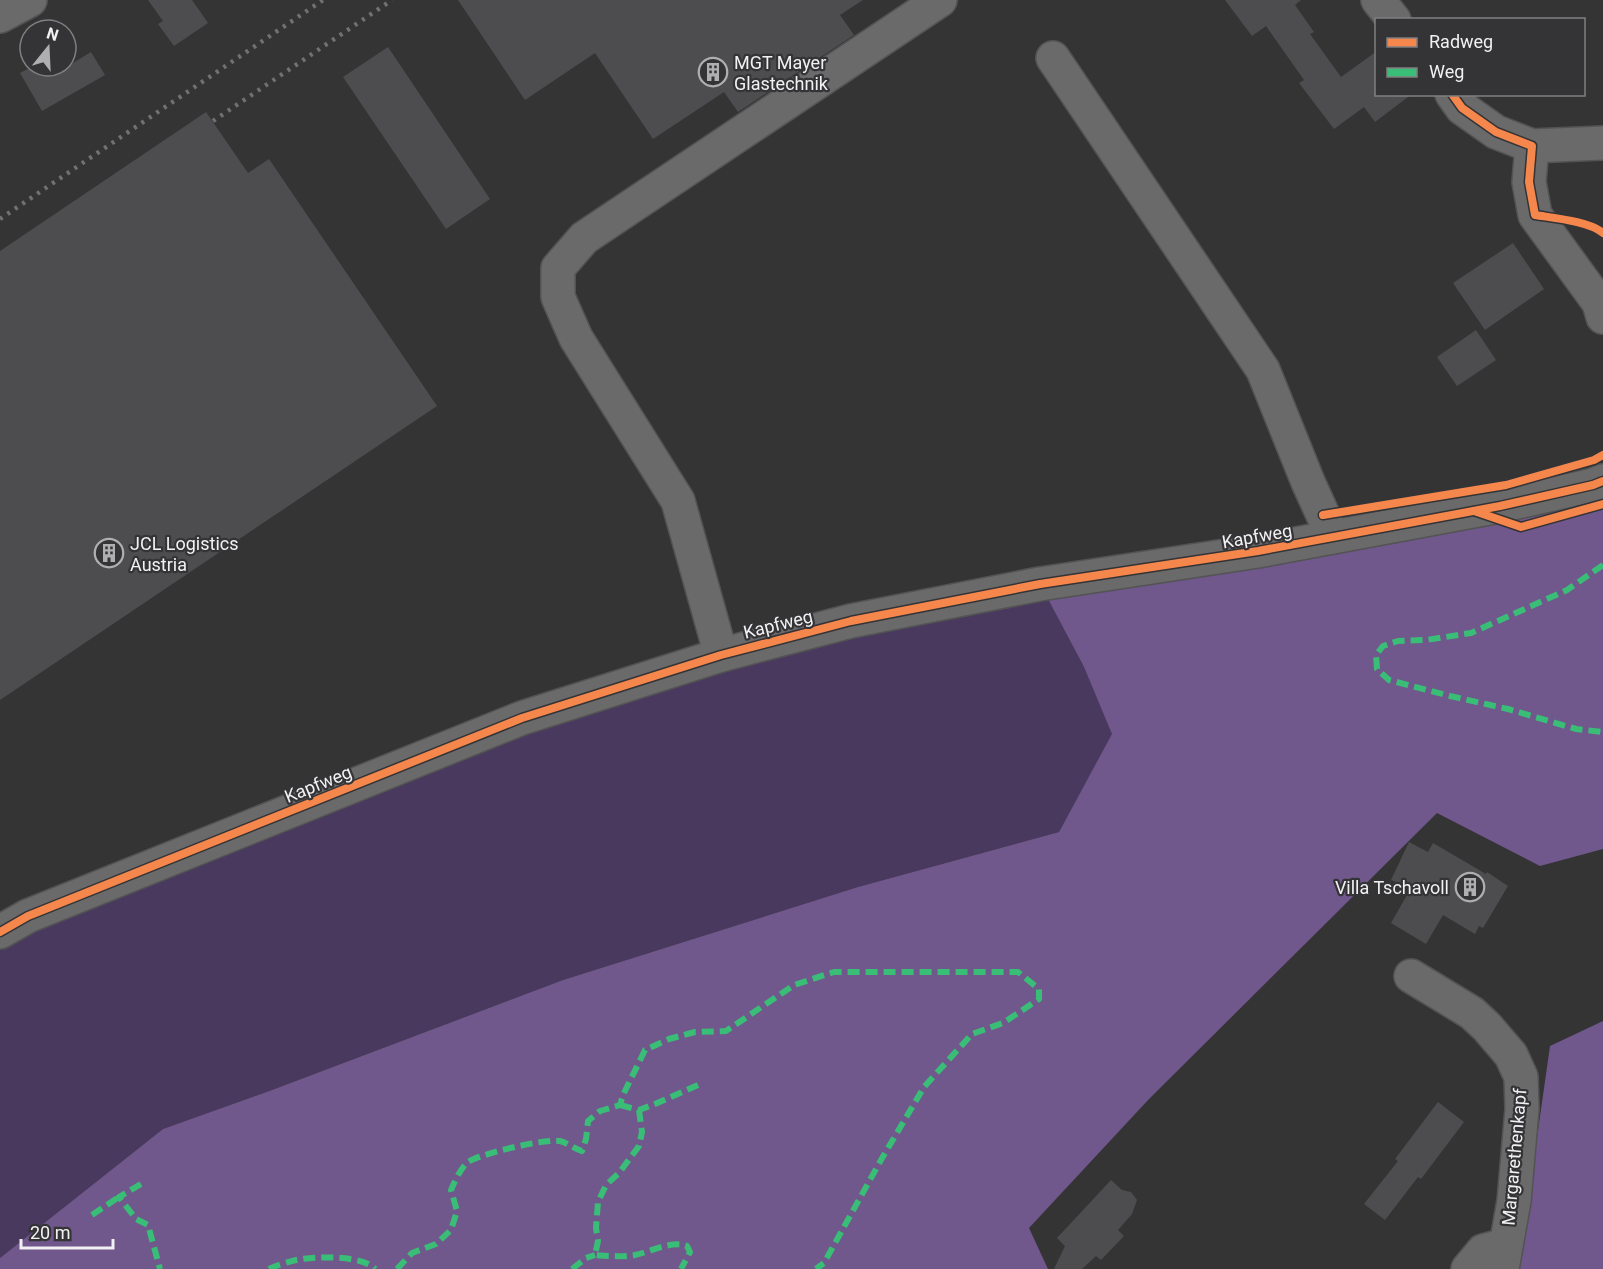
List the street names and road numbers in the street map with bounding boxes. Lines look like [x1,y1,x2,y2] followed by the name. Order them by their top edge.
[1220,520,1294,552] street label: Kapfweg
[741,605,815,643] street label: Kapfweg
[281,761,355,807] street label: Kapfweg
[1498,1087,1531,1226] street label: Margarethenkapf

